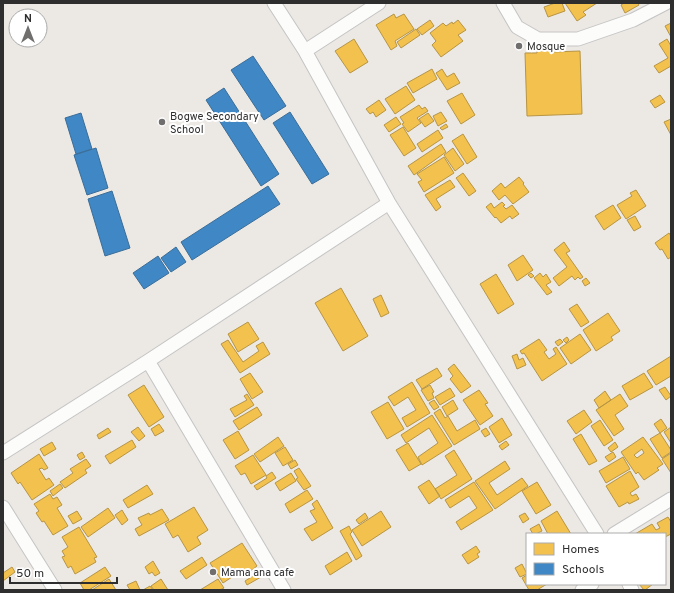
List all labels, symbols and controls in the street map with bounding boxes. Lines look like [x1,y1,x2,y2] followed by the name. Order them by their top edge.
[8,8,48,48] north arrow
[24,12,32,26] text: N
[527,40,565,54] place label: Mosque
[514,41,524,51] marker: Mosque
[170,110,259,137] place label: Bogwe Secondary School
[157,117,167,127] marker: Bogwe Secondary School
[526,533,666,585] legend
[562,542,599,558] text: Homes
[10,559,117,585] scale bar
[562,562,604,578] text: Schools
[16,566,44,582] text: 50 m
[221,566,294,580] place label: Mama ana cafe
[208,567,218,577] marker: Mama ana cafe

